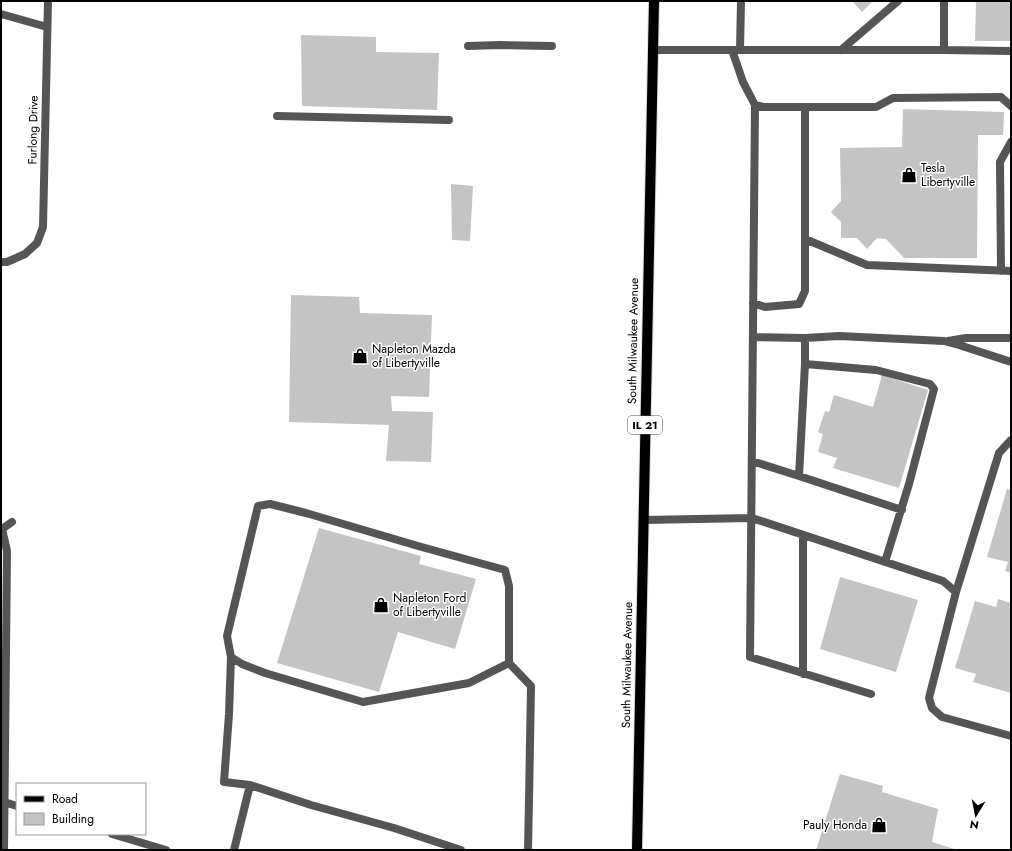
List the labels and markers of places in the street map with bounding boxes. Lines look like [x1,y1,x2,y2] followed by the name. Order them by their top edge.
[921,159,975,191] place label: Tesla Libertyville
[900,166,918,184] shop icon: Tesla Libertyville
[372,340,456,372] place label: Napleton Mazda of Libertyville
[351,347,369,365] shop icon: Napleton Mazda of Libertyville
[393,589,466,621] place label: Napleton Ford of Libertyville
[372,596,390,614] shop icon: Napleton Ford of Libertyville
[803,816,867,834] place label: Pauly Honda
[870,816,888,834] shop icon: Pauly Honda

